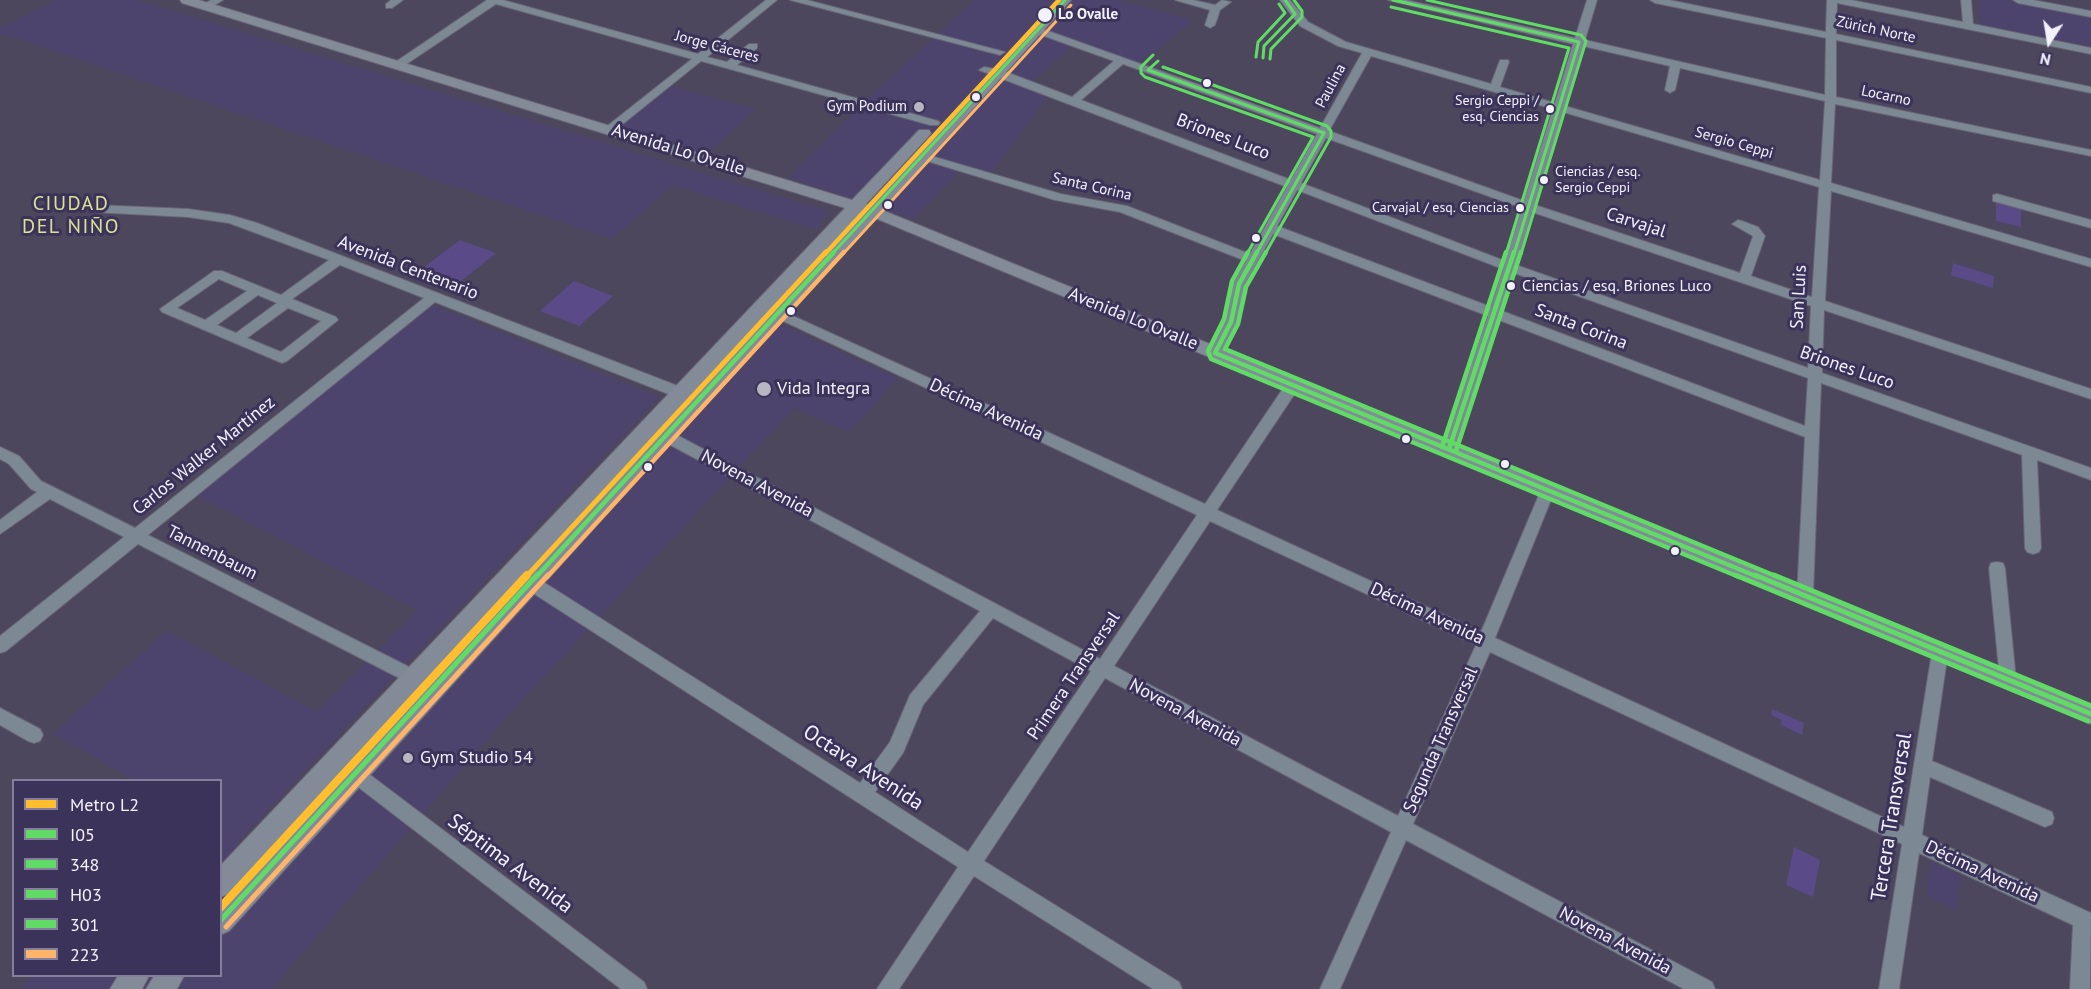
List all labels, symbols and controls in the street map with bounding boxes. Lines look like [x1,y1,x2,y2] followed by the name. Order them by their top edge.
[1036,6,1054,24] marker: Lo Ovalle
[1058,6,1118,24] place label: Lo Ovalle
[2019,12,2079,72] north arrow
[1835,13,1917,47] street label: Zürich Norte
[673,27,761,67] street label: Jorge Cáceres
[2038,49,2052,70] text: N
[1312,61,1350,111] street label: Paulina
[1201,77,1213,89] unlabelled marker
[1859,82,1913,110] street label: Locarno
[970,91,982,103] unlabelled marker
[1455,93,1539,125] place label: Sergio Ceppi / esq. Ciencias
[826,98,907,116] place label: Gym Podium
[912,100,926,114] marker: Gym Podium
[1544,103,1556,115] marker: Sergio Ceppi / esq. Ciencias
[1173,109,1273,165] street label: Briones Luco
[609,120,747,180] street label: Avenida Lo Ovalle
[1693,123,1775,163] street label: Sergio Ceppi
[1555,164,1640,196] place label: Ciencias / esq. Sergio Ceppi
[1051,169,1133,205] street label: Santa Corina
[1538,174,1550,186] marker: Ciencias / esq. Sergio Ceppi
[22,192,120,239] district label: CIUDAD DEL NIÑO
[882,199,894,211] unlabelled marker
[1372,200,1509,216] place label: Carvajal / esq. Ciencias
[1514,202,1526,214] marker: Carvajal / esq. Ciencias
[1603,203,1669,243] street label: Carvajal
[335,231,481,305] street label: Avenida Centenario
[1250,232,1262,244] unlabelled marker
[1787,264,1811,330] street label: San Luis
[1522,276,1711,296] place label: Ciencias / esq. Briones Luco
[1505,280,1517,292] marker: Ciencias / esq. Briones Luco
[1065,283,1201,355] street label: Avenida Lo Ovalle
[1532,300,1630,354] street label: Santa Corina
[785,305,797,317] unlabelled marker
[1797,342,1897,394] street label: Briones Luco
[926,374,1046,446] street label: Décima Avenida
[777,378,870,400] place label: Vida Integra
[755,380,773,398] marker: Vida Integra
[129,392,279,520] street label: Carlos Walker Martínez
[1400,433,1412,445] unlabelled marker
[697,445,817,523] street label: Novena Avenida
[1499,458,1511,470] unlabelled marker
[642,461,654,473] unlabelled marker
[163,521,261,585] street label: Tannenbaum
[1669,545,1681,557] unlabelled marker
[1367,578,1487,650] street label: Décima Avenida
[1023,608,1125,744] street label: Primera Transversal
[1399,664,1483,816] street label: Segunda Transversal
[1125,674,1245,752] street label: Novena Avenida
[798,720,928,816] street label: Octava Avenida
[1866,731,1918,903] street label: Tercera Transversal
[420,747,533,769] place label: Gym Studio 54
[401,751,415,765] marker: Gym Studio 54
[12,779,222,977] legend
[70,793,139,816] text: Metro L2
[443,809,577,919] street label: Séptima Avenida
[70,823,95,846] text: I05
[1922,836,2042,908] street label: Décima Avenida
[70,853,99,876] text: 348
[70,883,102,906] text: H03
[1555,902,1675,980] street label: Novena Avenida
[70,913,99,936] text: 301
[70,943,99,966] text: 223

